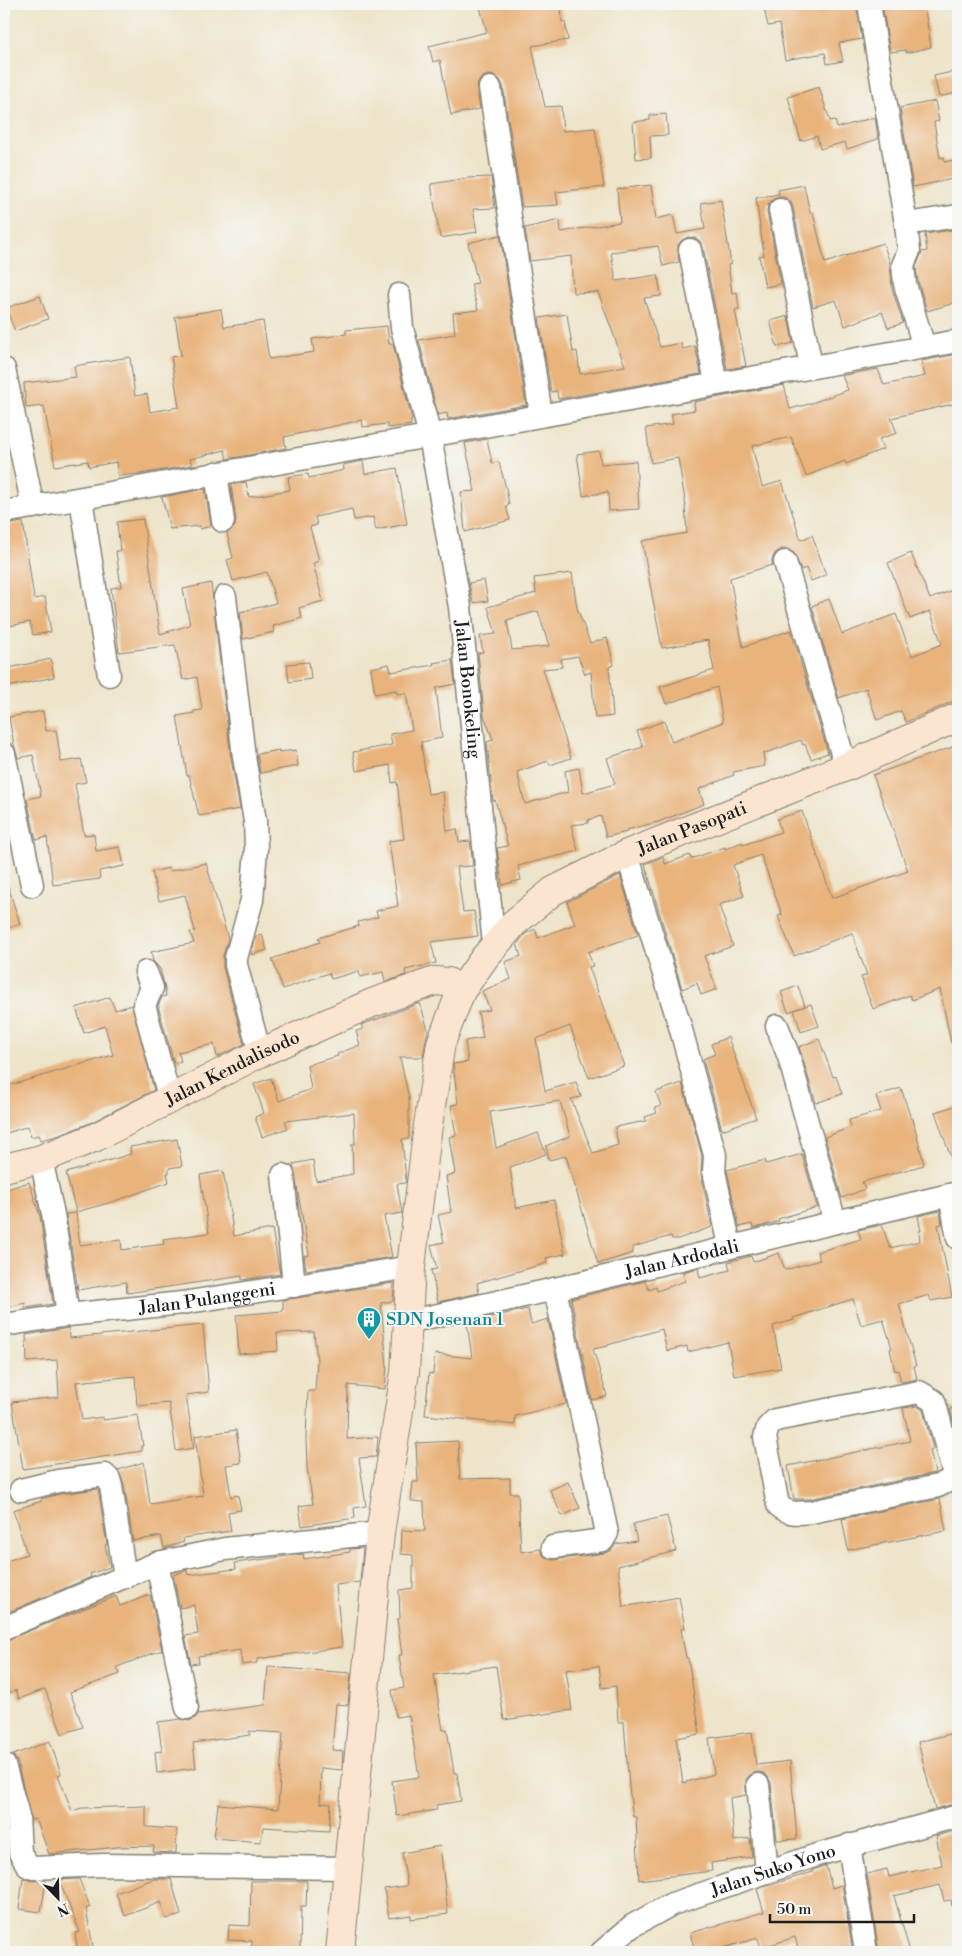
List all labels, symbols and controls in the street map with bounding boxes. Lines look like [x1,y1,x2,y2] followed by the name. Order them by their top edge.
[449,618,486,760] street label: Jalan Bonokeling
[633,797,750,861] street label: Jalan Pasopati
[160,1026,303,1112] street label: Jalan Kendalisodo
[622,1235,741,1284] street label: Jalan Ardodali
[137,1277,277,1320] street label: Jalan Pulanggeni
[356,1306,382,1340] building icon: SDN Josenan 1
[386,1308,504,1331] place label: SDN Josenan 1
[707,1839,838,1902] street label: Jalan Suko Yono
[32,1874,82,1924] north arrow
[770,1891,913,1923] scale bar
[54,1899,71,1919] text: N
[777,1900,811,1919] text: 50 m

